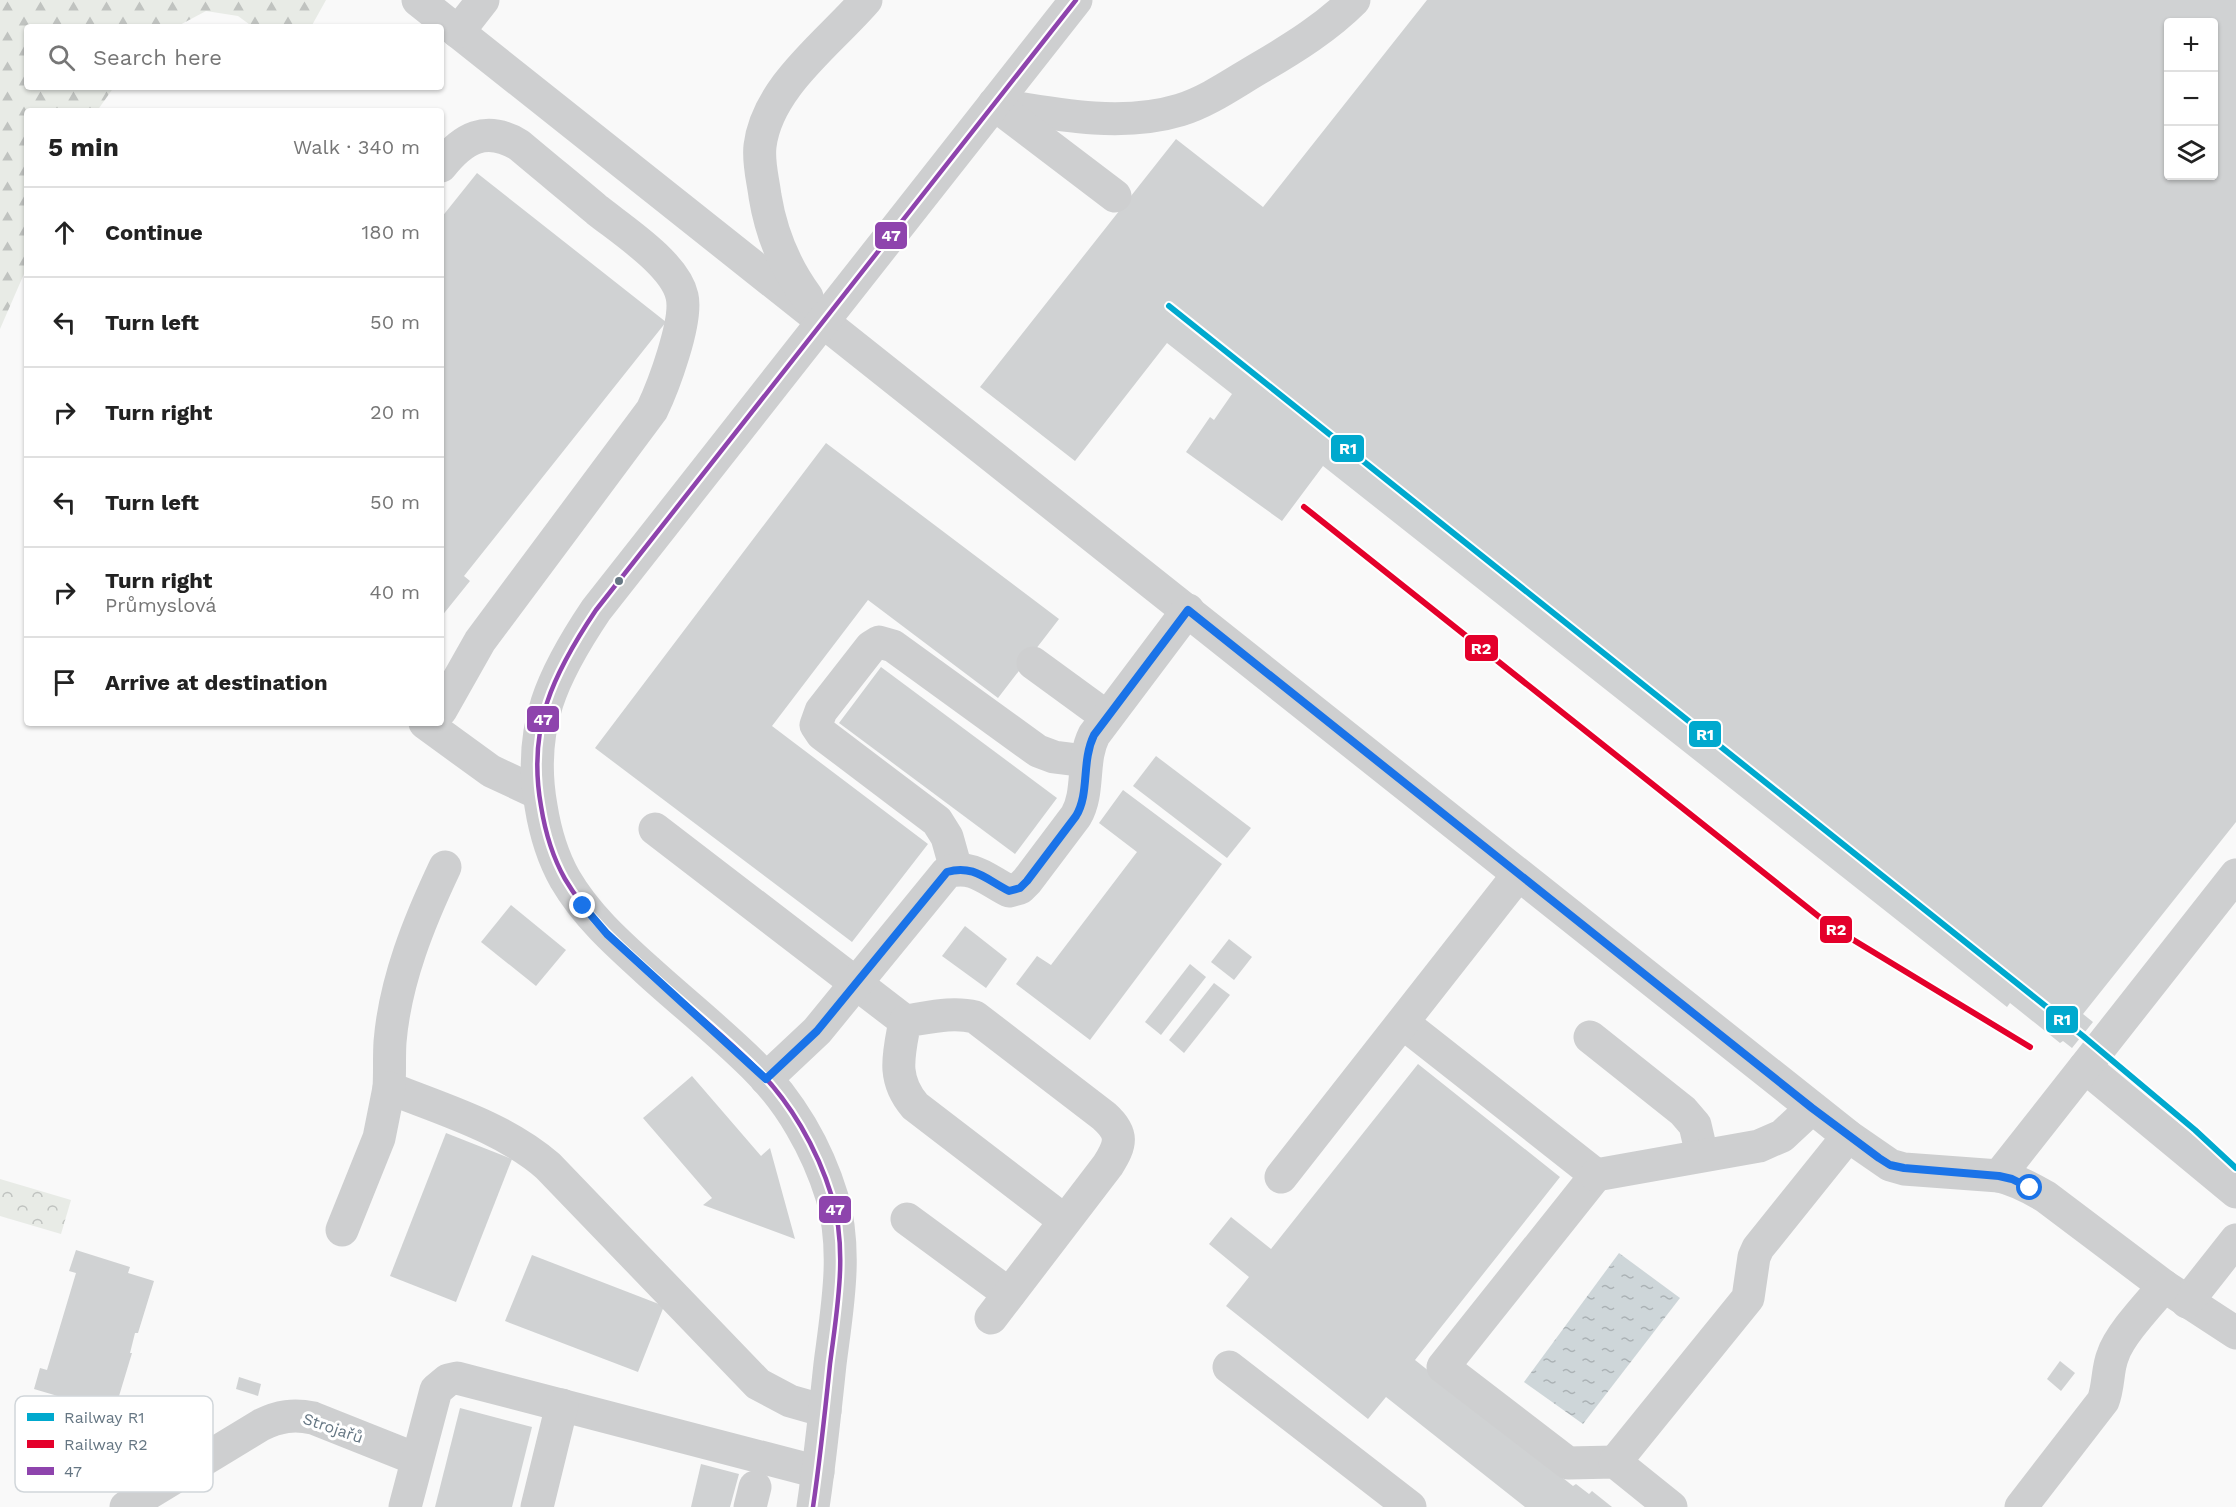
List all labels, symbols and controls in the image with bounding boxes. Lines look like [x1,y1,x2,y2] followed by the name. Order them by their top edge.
[2164,18,2218,180] map controls
[2164,18,2218,72] button: +
[24,24,444,90] search box
[45,41,78,74] icon: search
[93,45,222,70] text: Search here
[2164,72,2218,126] button: −
[2164,126,2218,180] button: layers
[48,132,119,162] text: 5 min
[293,135,420,159] text: Walk · 340 m
[48,216,81,249] icon: ahead
[105,220,203,245] text: Continue
[362,220,420,244] text: 180 m
[874,221,908,250] line badge: 47
[881,226,901,245] text: 47
[48,306,81,339] icon: left
[105,310,199,335] text: Turn left
[370,310,420,334] text: 50 m
[48,396,81,429] icon: right
[105,400,212,425] text: Turn right
[370,400,420,424] text: 20 m
[1330,434,1365,463] line badge: R1
[1339,439,1357,458] text: R1
[48,486,81,519] icon: left
[105,490,199,515] text: Turn left
[370,490,420,514] text: 50 m
[105,568,212,593] text: Turn right
[613,575,625,587] unlabelled marker
[48,576,81,609] icon: right
[369,580,420,604] text: 40 m
[105,593,217,617] text: Průmyslová
[1464,634,1499,662] line badge: R2
[1471,639,1491,658] text: R2
[48,666,81,699] icon: arrive
[105,670,328,695] text: Arrive at destination
[526,705,560,733] line badge: 47
[533,710,553,729] text: 47
[1688,720,1722,748] line badge: R1
[1696,725,1714,744] text: R1
[569,892,595,918] route end
[1819,915,1853,944] line badge: R2
[1826,920,1846,939] text: R2
[2045,1005,2079,1034] line badge: R1
[2053,1010,2071,1029] text: R1
[2016,1174,2042,1200] route start
[818,1195,852,1224] line badge: 47
[825,1200,845,1219] text: 47
[15,1396,213,1492] legend
[64,1408,145,1427] text: Railway R1
[300,1409,366,1447] street label: Strojařů
[64,1435,148,1454] text: Railway R2
[64,1462,82,1481] text: 47

